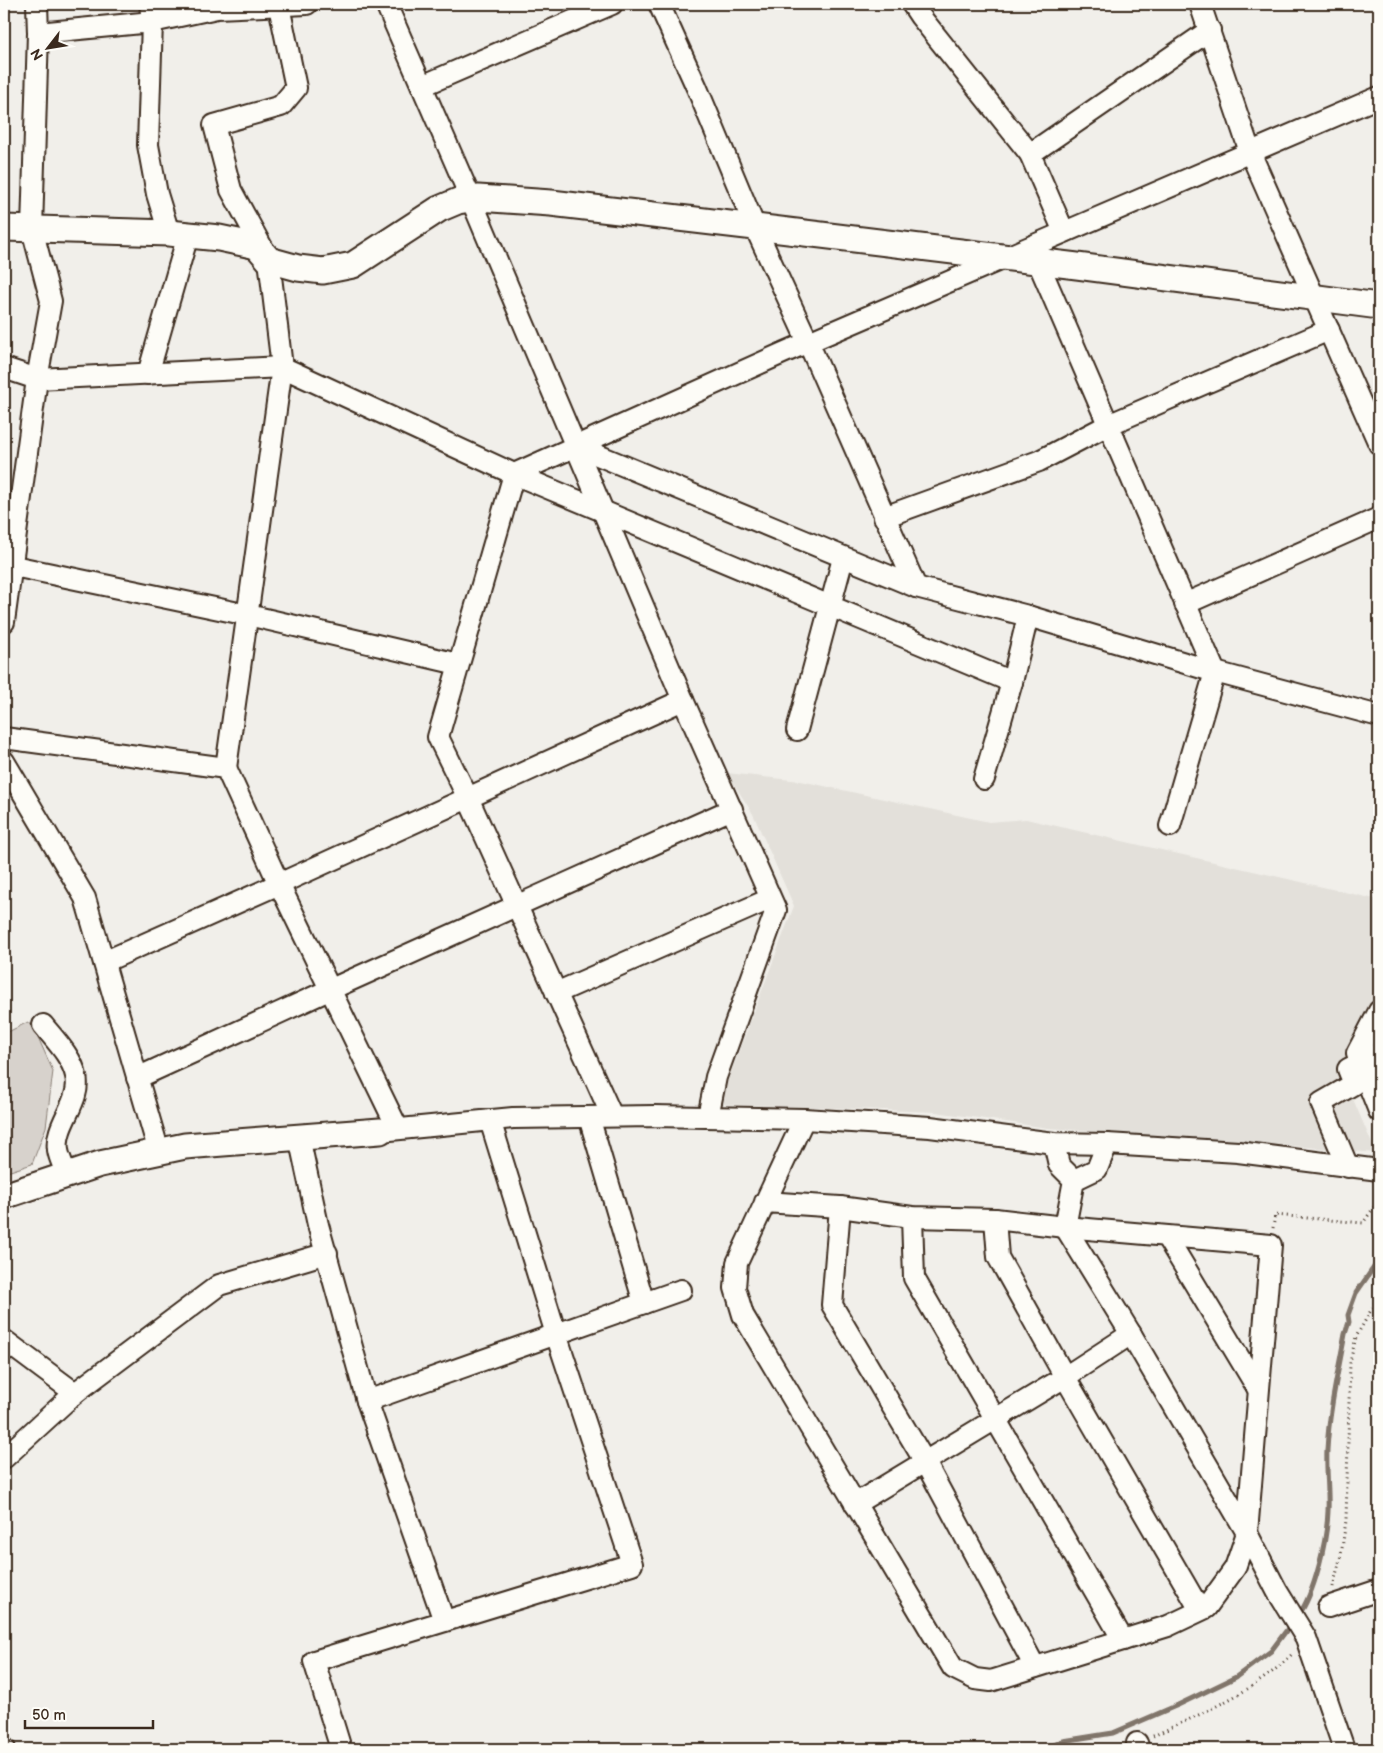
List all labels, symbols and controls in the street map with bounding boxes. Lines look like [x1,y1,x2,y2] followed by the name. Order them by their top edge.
[22,22,72,72] north arrow
[27,46,47,63] text: N
[25,1698,152,1730] scale bar
[32,1706,66,1725] text: 50 m

